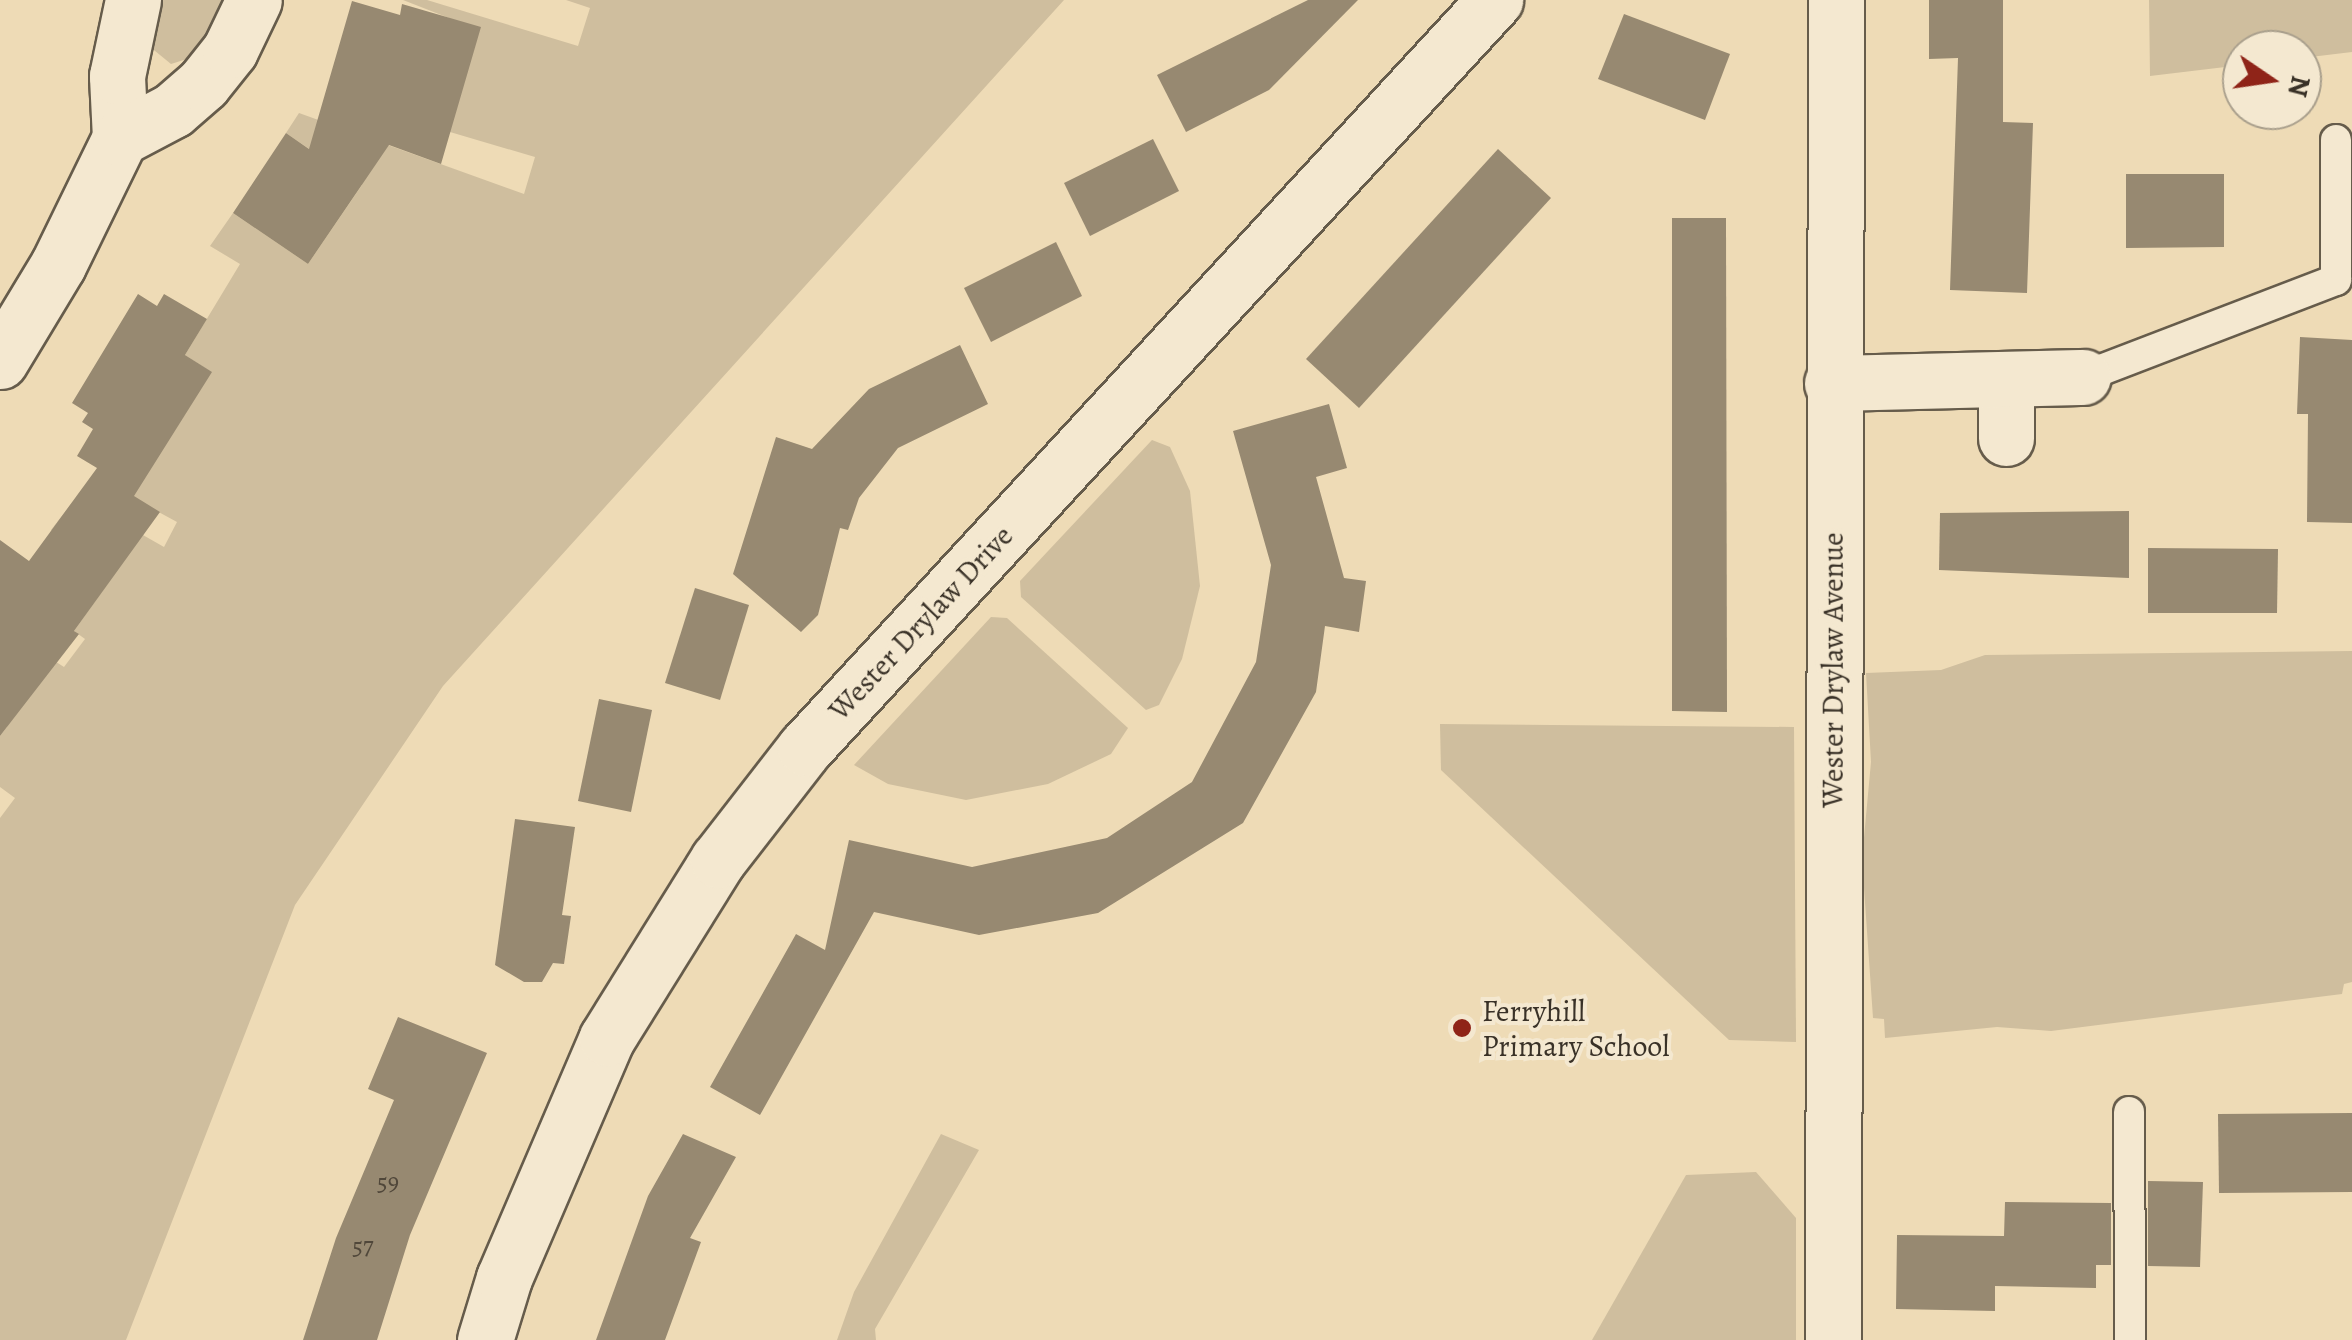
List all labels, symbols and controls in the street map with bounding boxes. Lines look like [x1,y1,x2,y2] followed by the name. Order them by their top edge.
[2222,30,2322,130] north arrow
[2278,72,2320,100] text: N
[821,518,1021,728] street label: Wester Drylaw Drive
[1815,532,1851,808] street label: Wester Drylaw Avenue
[1482,993,1670,1064] place label: Ferryhill Primary School
[1451,1017,1473,1039] marker: Ferryhill Primary School
[377,1167,399,1197] house number: 59
[352,1231,374,1261] house number: 57

